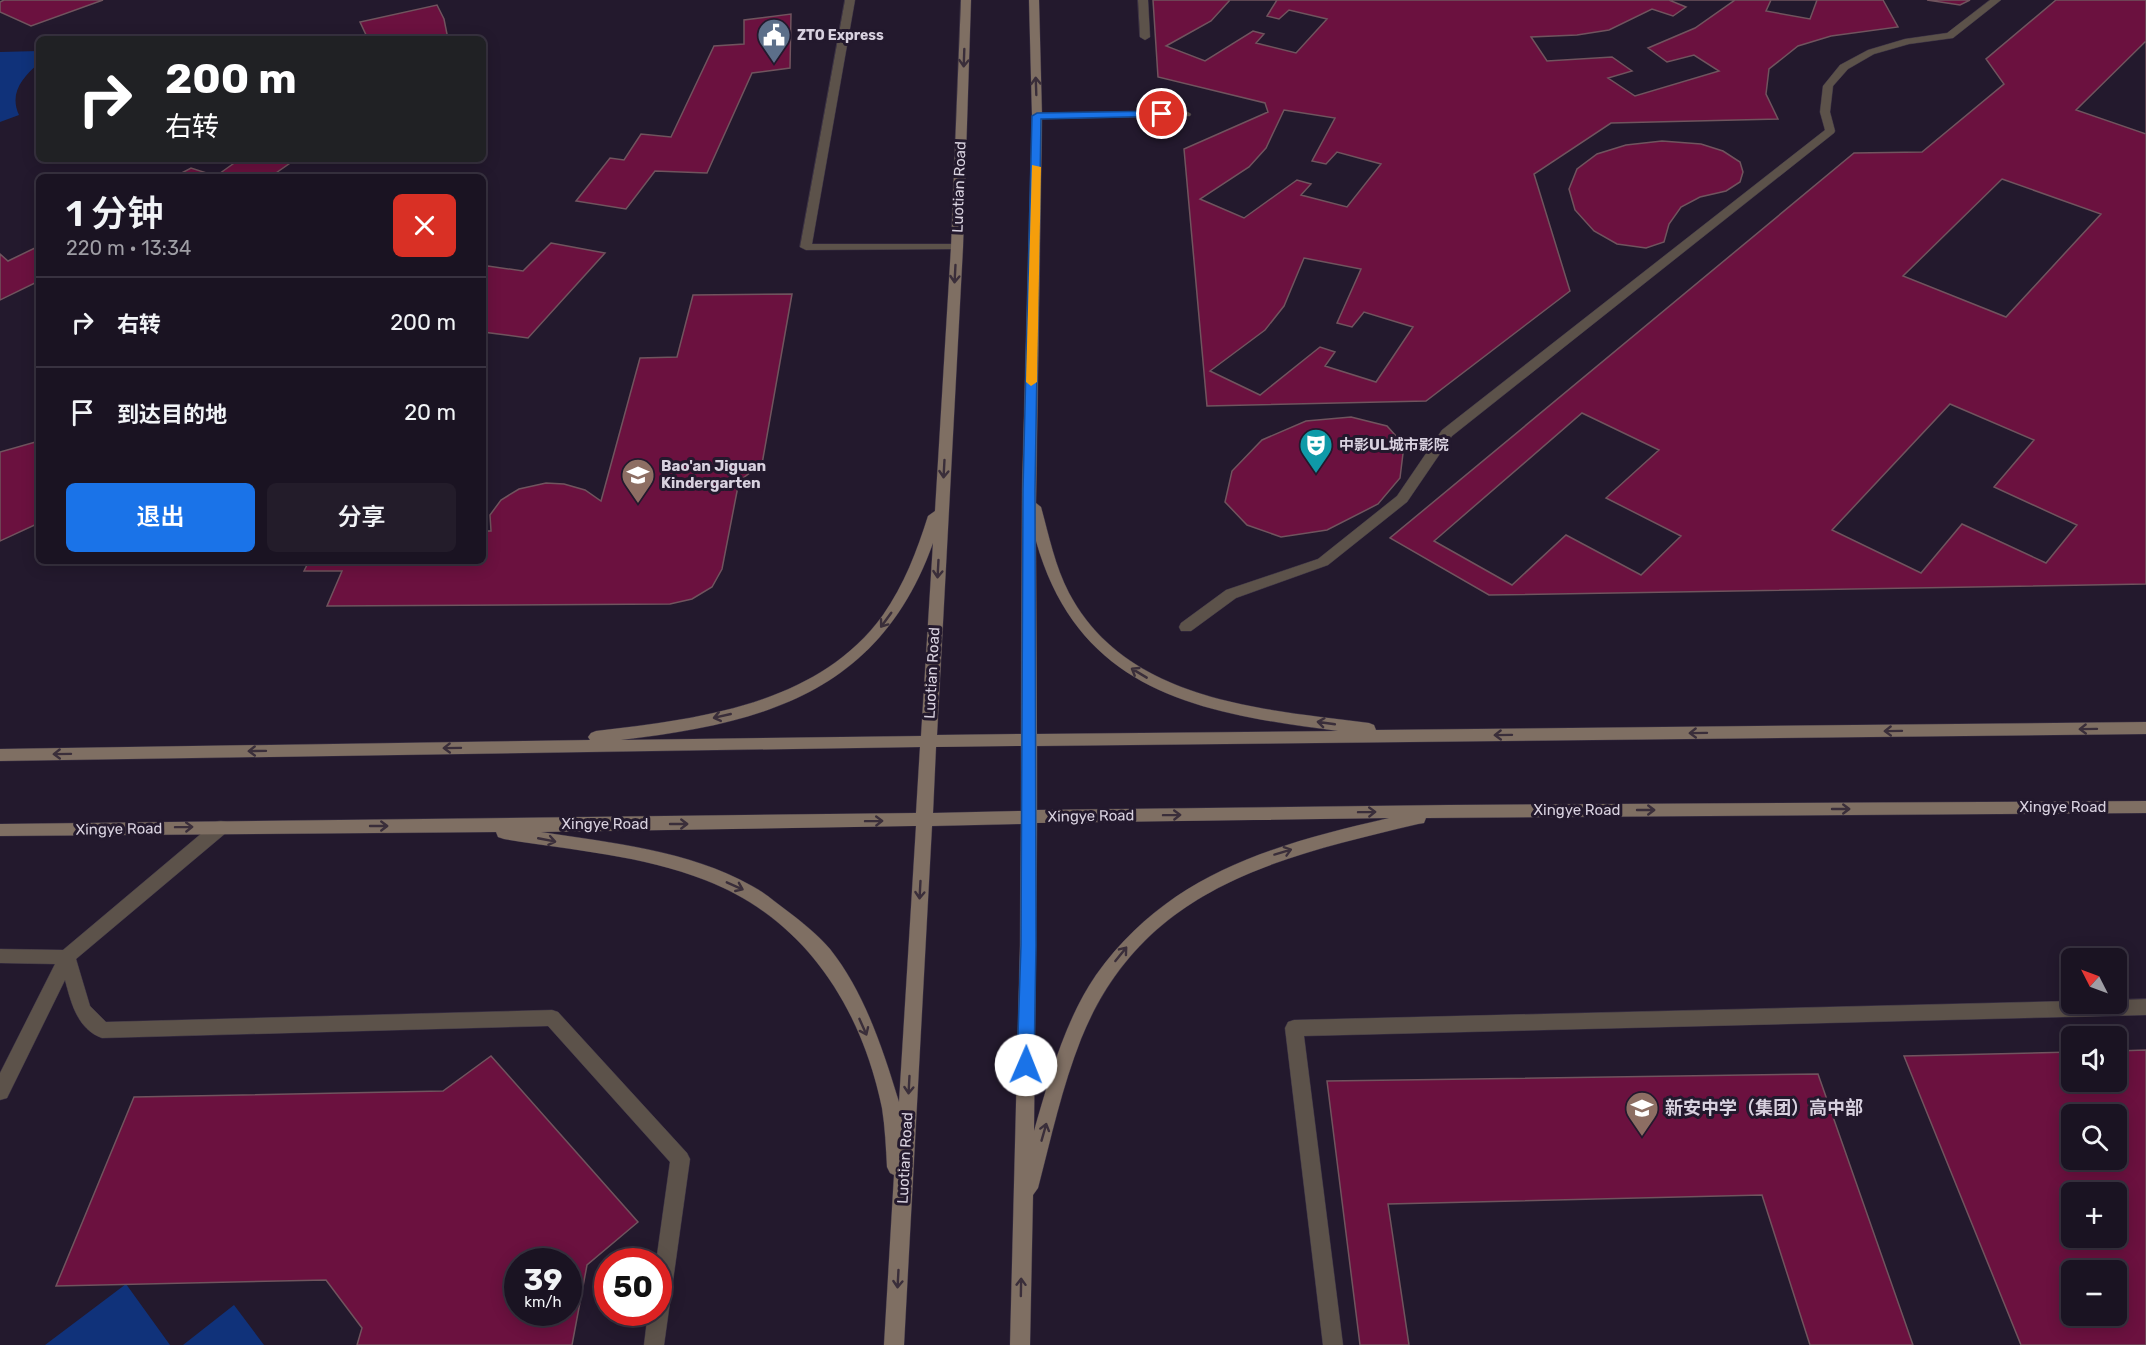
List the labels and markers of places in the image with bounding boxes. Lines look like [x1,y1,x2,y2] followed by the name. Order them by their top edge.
[756,17,792,64] public building icon: ZTO Express
[797,27,884,44] place label: ZTO Express
[1136,88,1187,139] pin
[1298,427,1334,474] theatre icon: 中影UL城市影院
[1339,436,1449,454] place label: 中影UL城市影院
[620,457,656,504] school or university icon: Bao'an Jiguan Kindergarten
[661,457,766,492] place label: Bao'an Jiguan Kindergarten
[1624,1090,1660,1137] school or university icon: 新安中学（集团）高中部
[1665,1097,1863,1119] place label: 新安中学（集团）高中部

